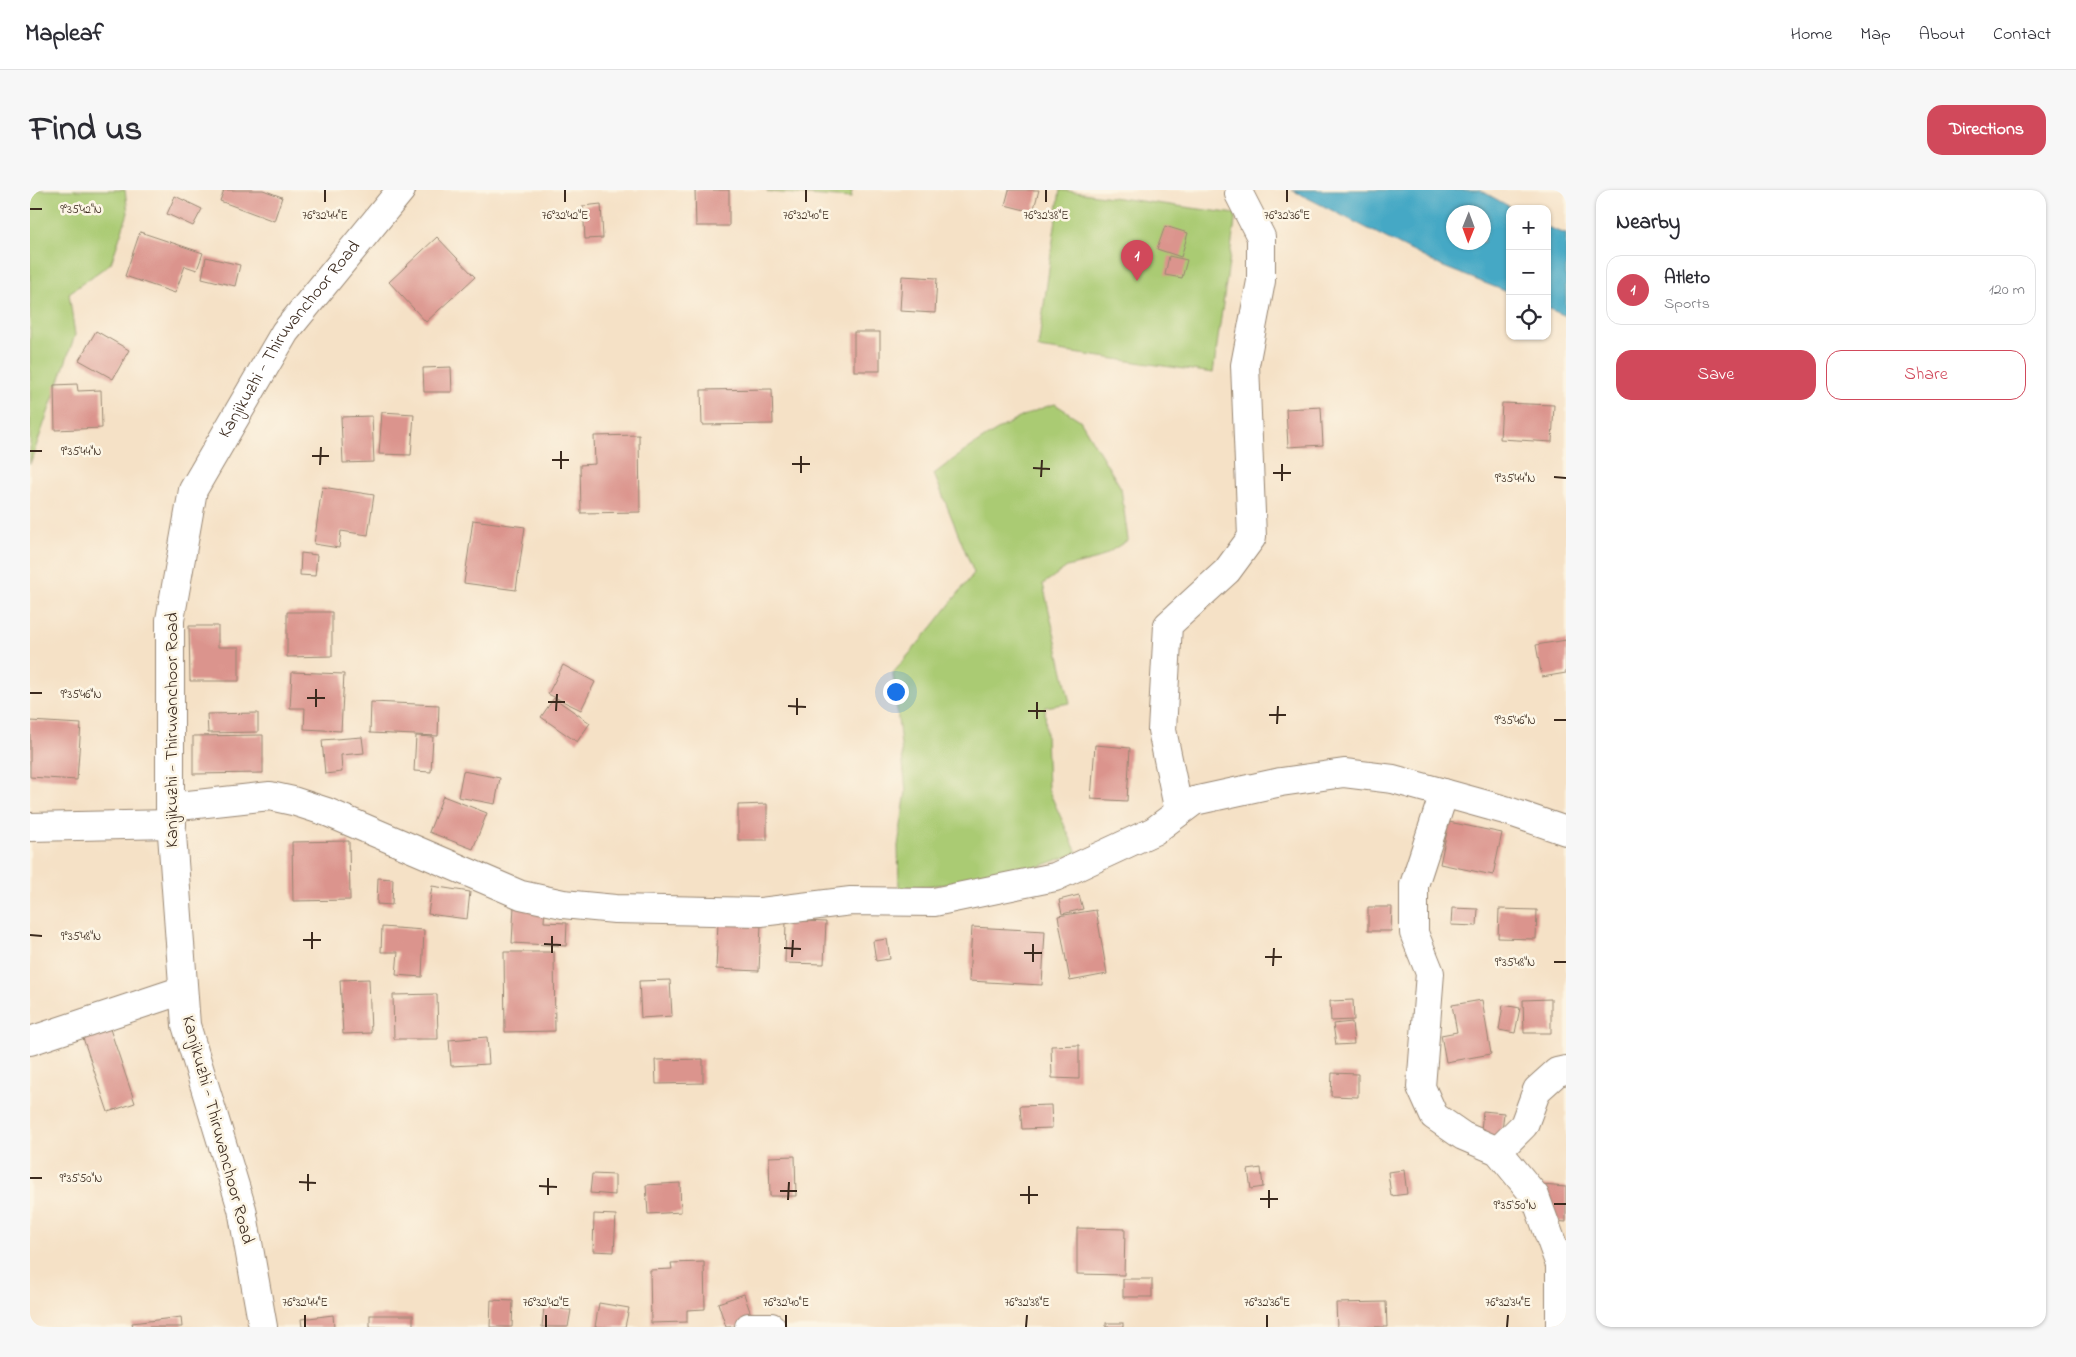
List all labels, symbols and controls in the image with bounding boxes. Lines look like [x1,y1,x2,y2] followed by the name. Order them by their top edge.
[25,17,104,52] text: Mapleaf
[1791,22,1832,48] text: Home
[1860,22,1891,48] text: Map
[1919,22,1965,48] text: About
[1993,22,2051,48] text: Contact
[30,105,142,156] text: Find us
[1927,105,2046,155] button: Directions
[60,201,102,219] text: 9°35'42"N
[1446,205,1491,250] north arrow
[1506,205,1551,340] map controls
[1506,205,1551,250] button: +
[302,207,348,225] text: 76°32'44"E
[542,207,588,225] text: 76°32'42"E
[783,207,829,225] text: 76°32'40"E
[1023,207,1069,225] text: 76°32'38"E
[1264,207,1310,225] text: 76°32'36"E
[1616,208,1680,238] text: Nearby
[213,235,367,443] street label: Kanjikuzhi - Thiruvanchoor Road
[1121,240,1153,281] pin: 1
[1506,250,1551,295] button: −
[1664,265,1710,292] text: Atleto
[1630,278,1636,302] text: 1
[1989,278,2025,302] text: 120 m
[1664,292,1710,316] text: Sports
[1506,295,1551,340] button: locate
[1616,350,1816,400] button: Save
[1826,350,2026,400] button: Share
[61,443,101,461] text: 9°35'44"N
[1495,470,1535,488] text: 9°35'44"N
[160,612,186,848] street label: Kanjikuzhi - Thiruvanchoor Road
[883,679,909,705] your location
[60,686,102,704] text: 9°35'46"N
[1494,712,1536,730] text: 9°35'46"N
[61,928,101,946] text: 9°35'48"N
[1495,954,1535,972] text: 9°35'48"N
[174,1013,260,1247] street label: Kanjikuzhi - Thiruvanchoor Road
[60,1170,102,1188] text: 9°35'50"N
[1494,1197,1536,1215] text: 9°35'50"N
[282,1294,328,1312] text: 76°32'44"E
[523,1294,569,1312] text: 76°32'42"E
[763,1294,809,1312] text: 76°32'40"E
[1004,1294,1050,1312] text: 76°32'38"E
[1244,1294,1290,1312] text: 76°32'36"E
[1485,1294,1531,1312] text: 76°32'34"E

